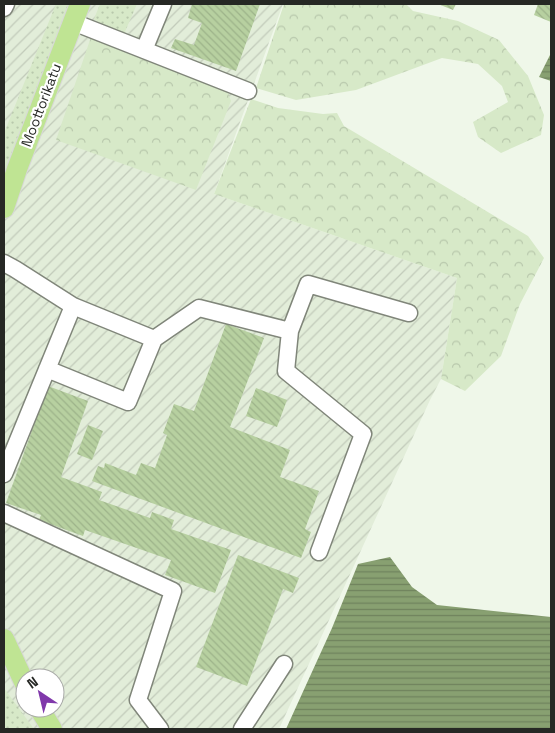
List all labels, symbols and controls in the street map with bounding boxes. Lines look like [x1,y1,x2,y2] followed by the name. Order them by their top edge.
[17,61,65,149] street label: Moottorikatu
[15,668,65,718] north arrow
[24,672,42,692] text: N

